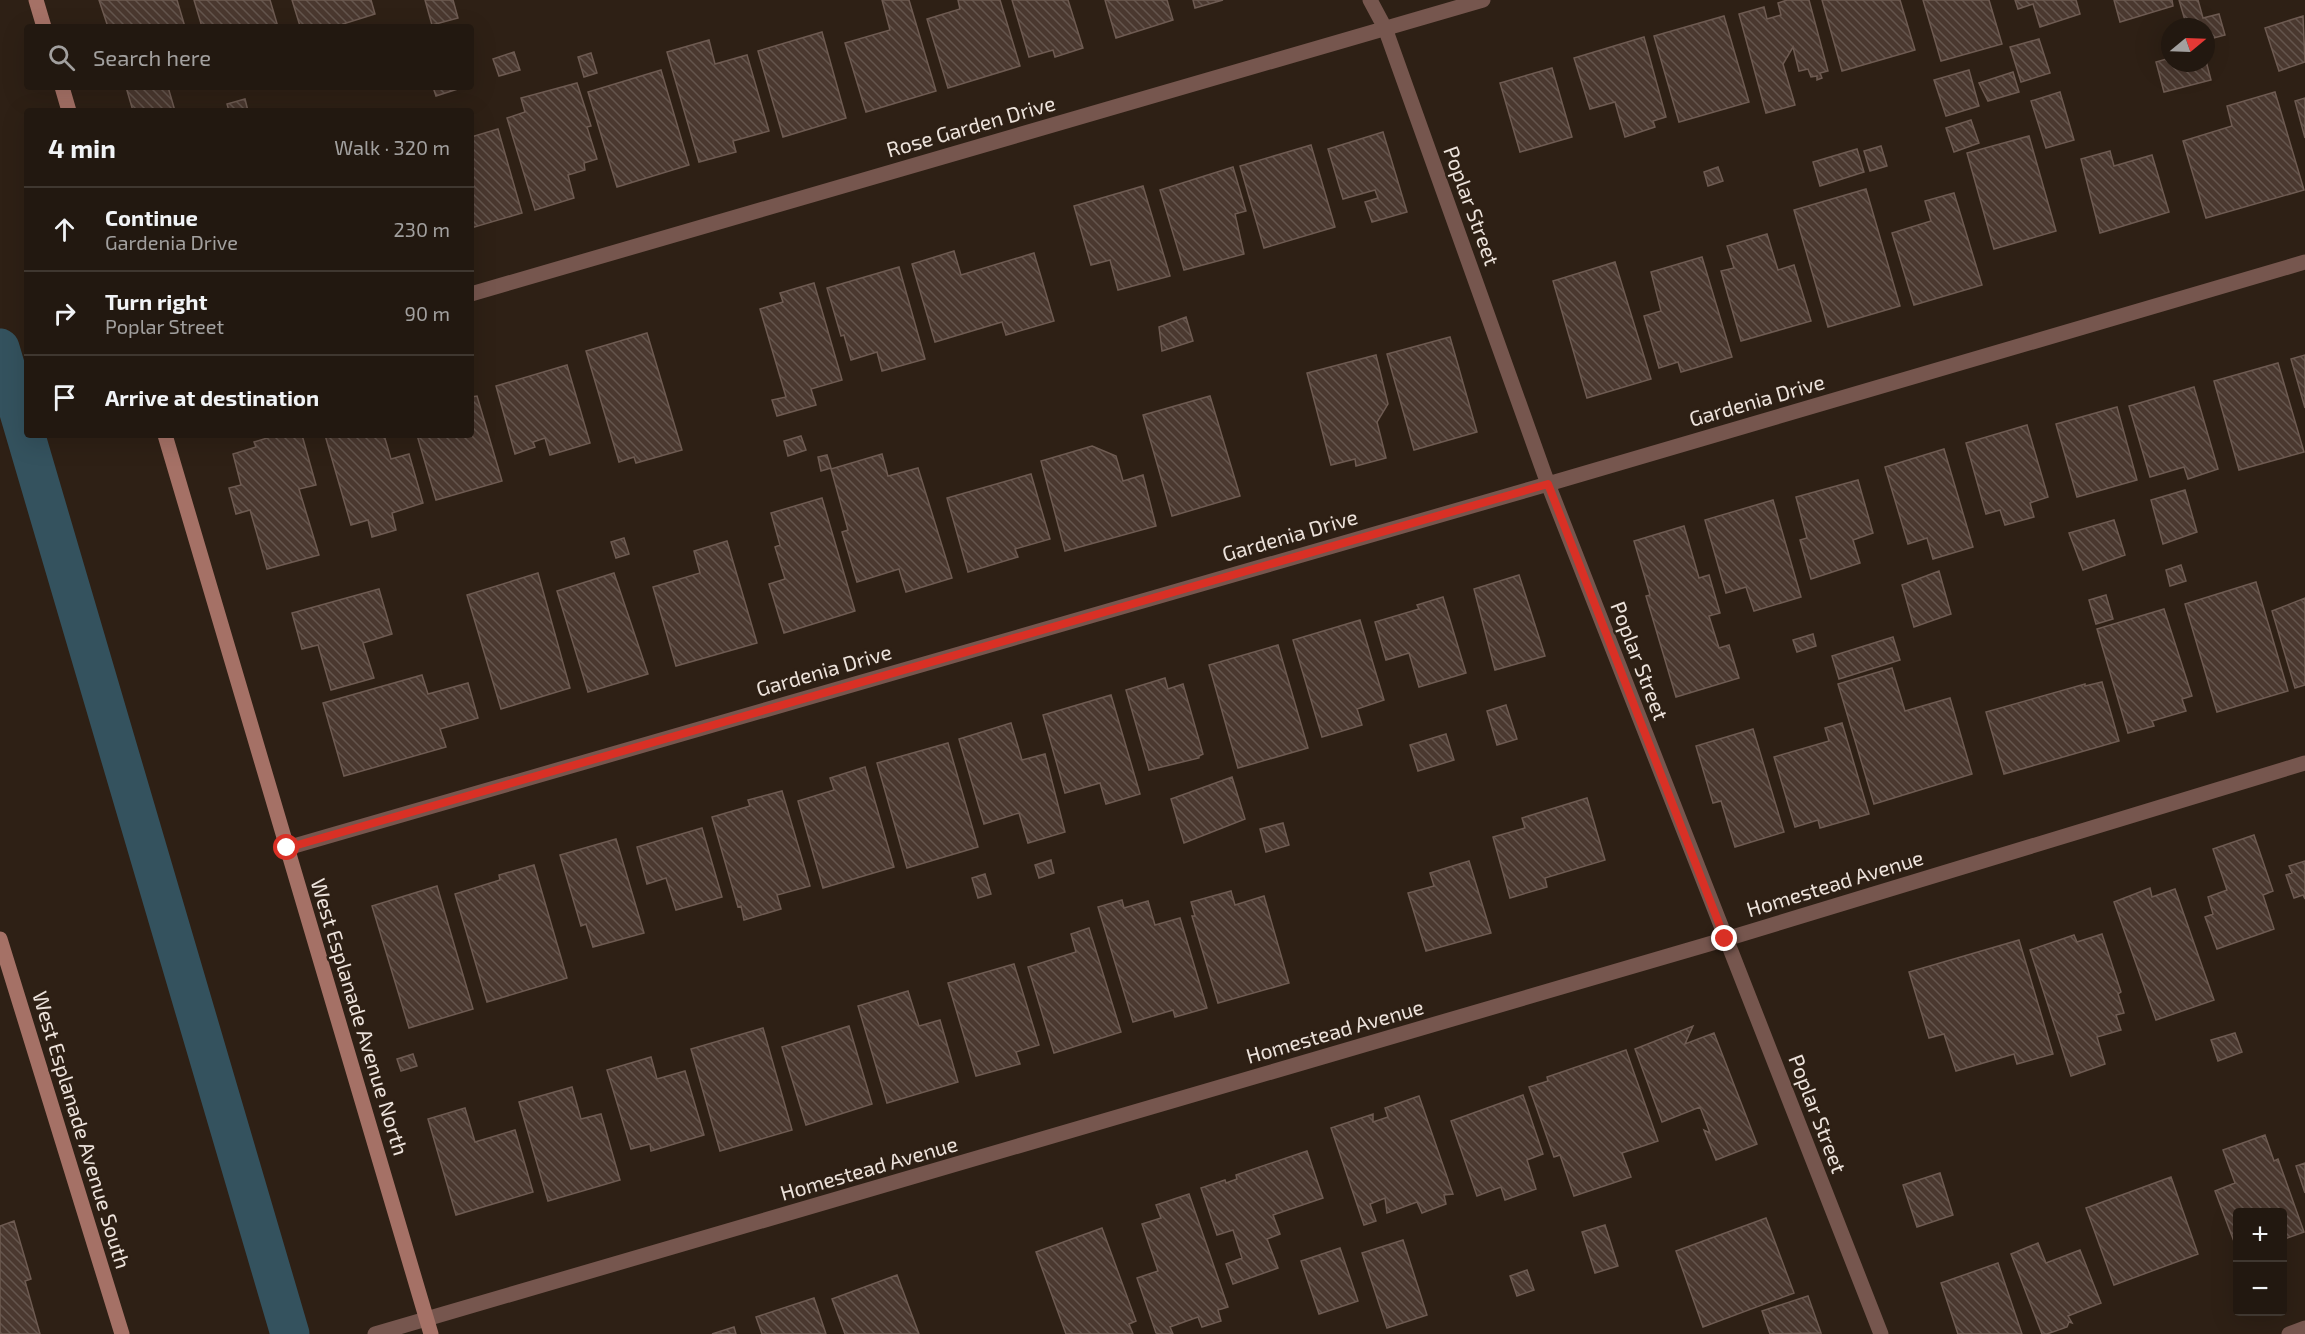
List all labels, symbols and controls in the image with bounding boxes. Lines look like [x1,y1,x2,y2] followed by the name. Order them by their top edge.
[2161,18,2215,72] north arrow
[24,24,474,90] search box
[45,41,78,74] icon: search
[93,44,211,70] text: Search here
[883,90,1058,162] street label: Rose Garden Drive
[48,132,116,163] text: 4 min
[334,135,450,159] text: Walk · 320 m
[1439,142,1506,269] street label: Poplar Street
[105,204,198,230] text: Continue
[48,213,81,246] icon: ahead
[394,217,450,241] text: 230 m
[105,230,238,254] text: Gardenia Drive
[105,288,207,314] text: Turn right
[48,297,81,330] icon: right
[405,301,450,325] text: 90 m
[105,314,224,338] text: Poplar Street
[1686,368,1827,431] street label: Gardenia Drive
[48,381,81,414] icon: arrive
[105,384,319,410] text: Arrive at destination
[1219,503,1360,566] street label: Gardenia Drive
[1606,598,1674,723] street label: Poplar Street
[753,638,894,701] street label: Gardenia Drive
[273,834,299,860] route start
[1743,844,1926,921] street label: Homestead Avenue
[306,875,415,1158] street label: West Esplanade Avenue North
[1711,925,1737,951] route end
[28,988,137,1271] street label: West Esplanade Avenue South
[1243,993,1426,1068] street label: Homestead Avenue
[1784,1051,1852,1176] street label: Poplar Street
[777,1130,960,1205] street label: Homestead Avenue
[2233,1208,2287,1316] map controls
[2233,1208,2287,1262] button: +
[2233,1262,2287,1316] button: −

